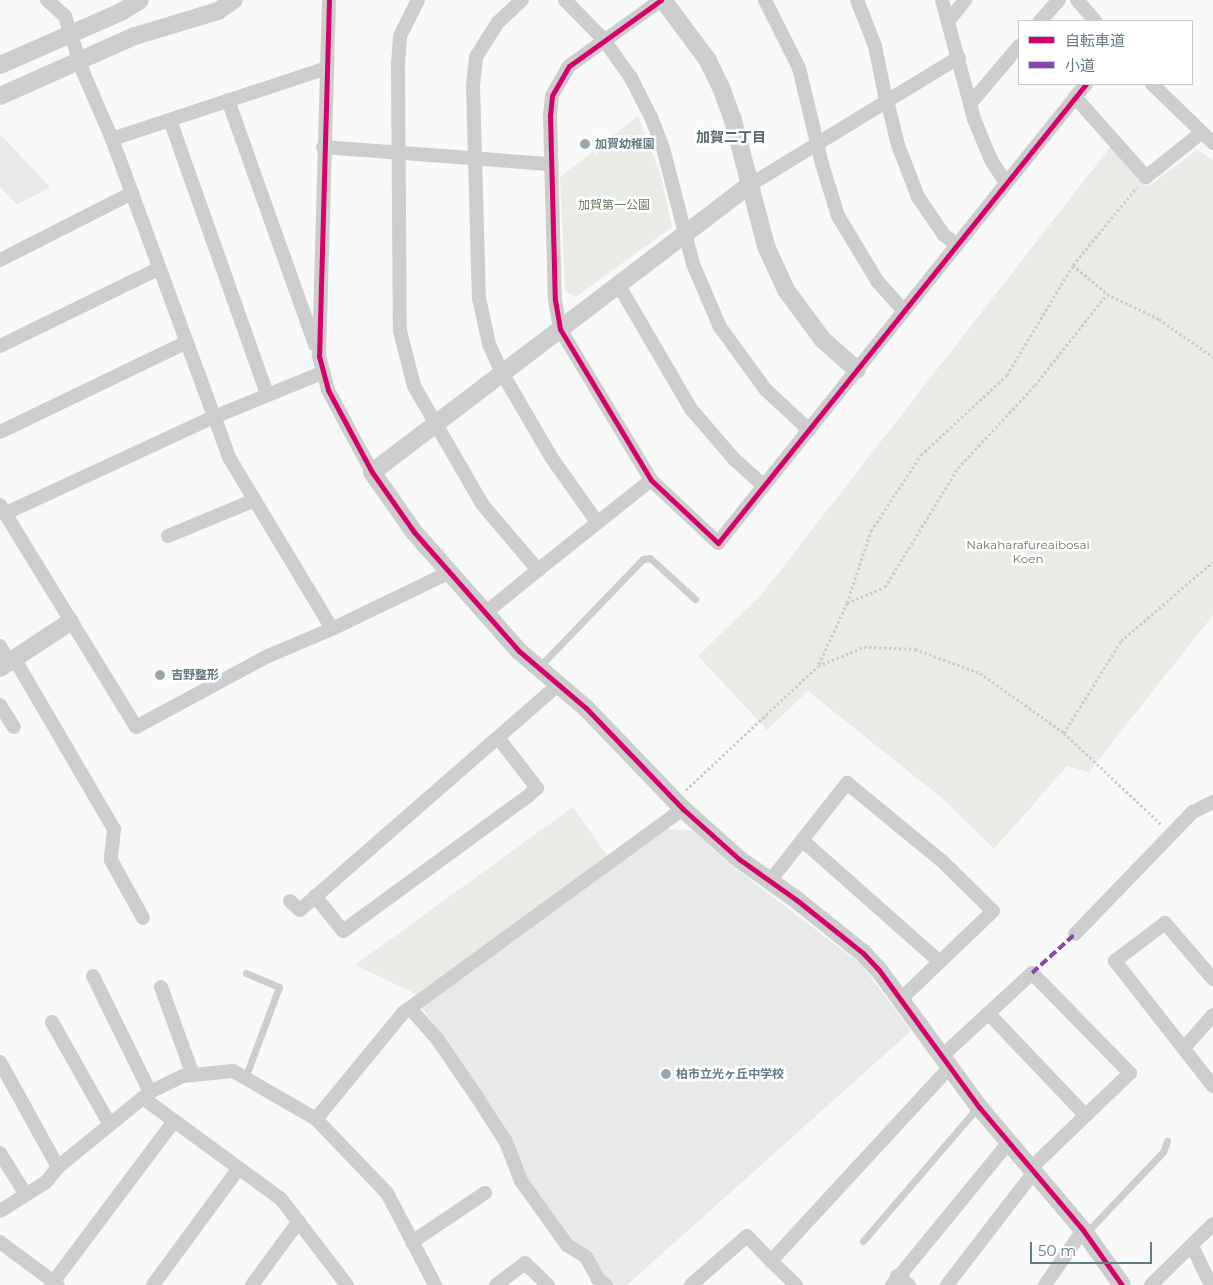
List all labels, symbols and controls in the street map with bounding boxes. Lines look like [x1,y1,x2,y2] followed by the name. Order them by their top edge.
[1018,20,1193,85] legend
[1065,31,1125,50] text: 自転車道
[1065,56,1095,75] text: 小道
[696,129,766,145] district label: 加賀二丁目
[595,137,655,151] place label: 加賀幼稚園
[579,138,591,150] marker: 加賀幼稚園
[578,198,650,212] park label: 加賀第一公園
[966,538,1090,566] park label: Nakaharafureaibosai Koen
[153,668,167,682] marker: 吉野整形
[171,668,219,682] place label: 吉野整形
[676,1067,784,1081] place label: 柏市立光ヶ丘中学校
[660,1068,672,1080] marker: 柏市立光ヶ丘中学校
[1033,1232,1156,1264] scale bar
[1038,1241,1076,1260] text: 50 m

